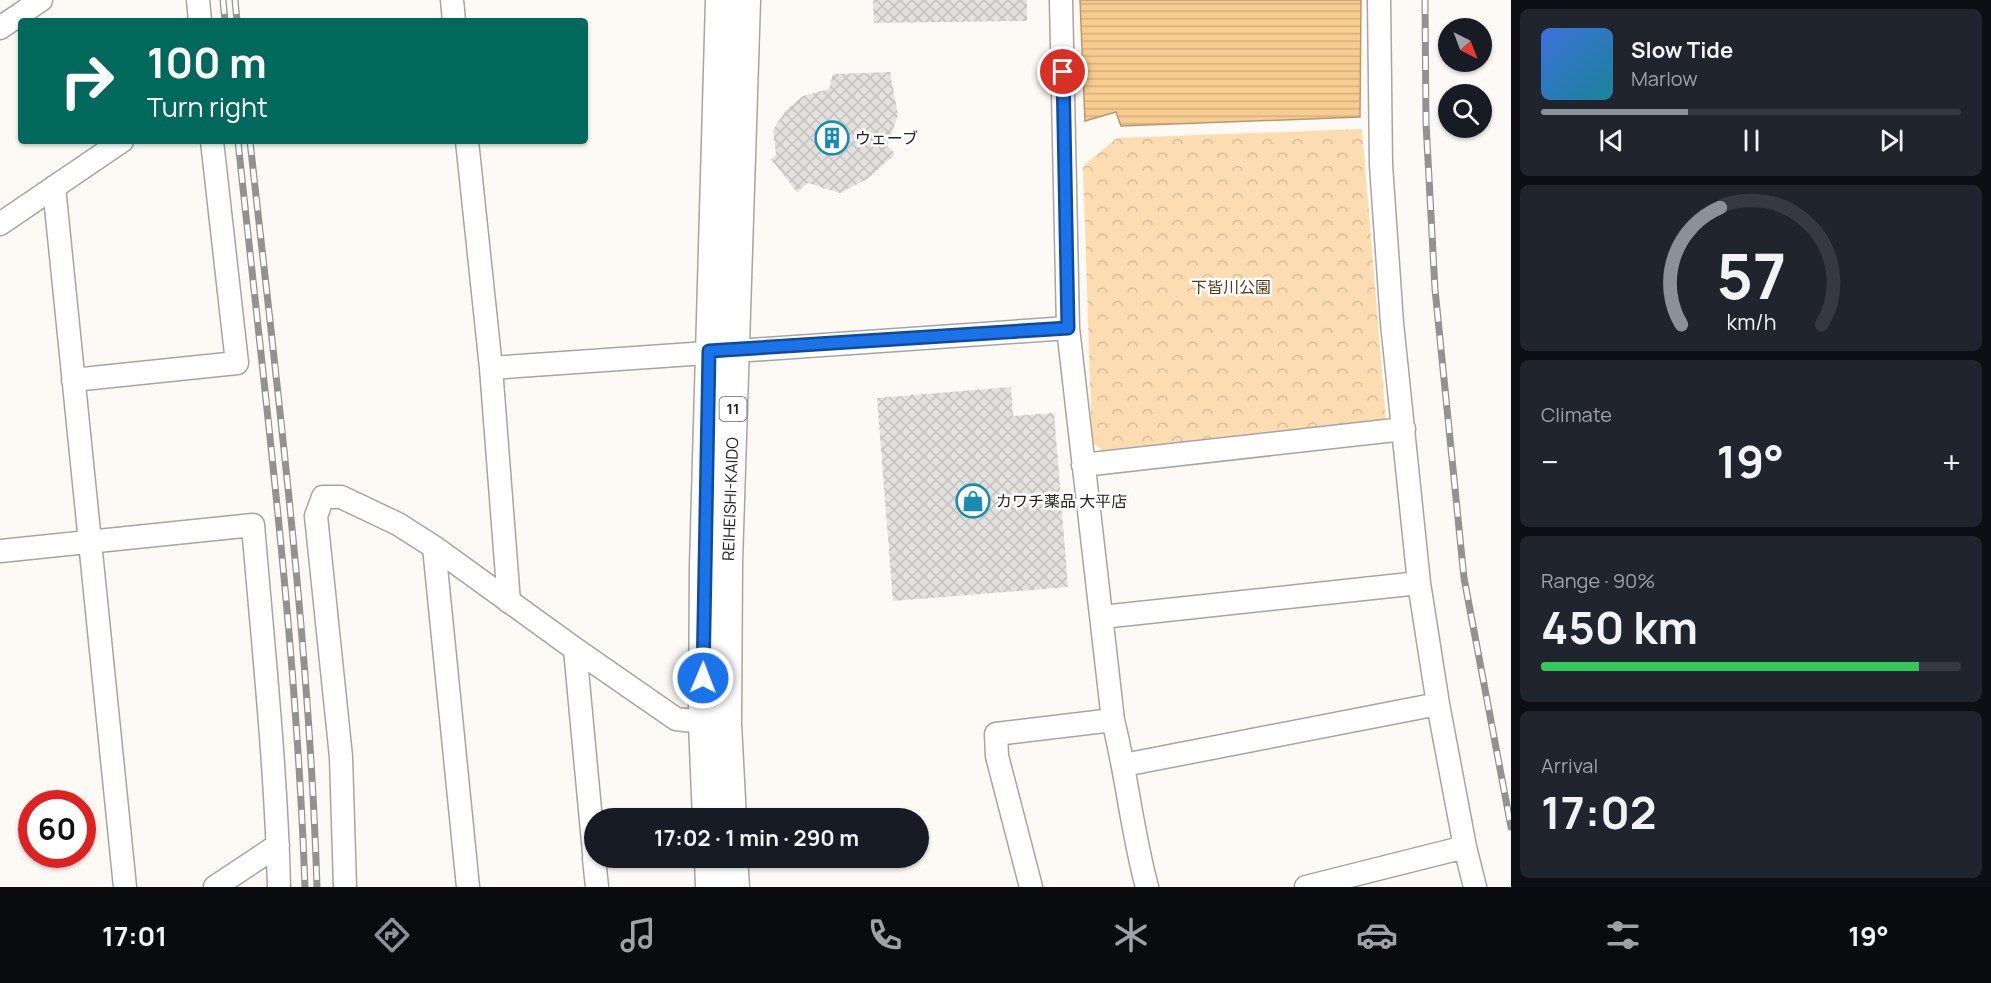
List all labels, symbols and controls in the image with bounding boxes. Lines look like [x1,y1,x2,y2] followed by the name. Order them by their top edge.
[1438,18,1492,72] north arrow
[1438,18,1492,138] map controls
[147,33,267,91] text: 100 m
[1631,35,1733,65] text: Slow Tide
[48,42,126,120] icon: right
[1037,46,1088,97] pin
[1046,55,1079,88] icon: arrive
[1631,65,1698,92] text: Marlow
[1438,84,1492,138] button: search
[147,88,268,125] text: Turn right
[814,120,850,156] building icon: ウェーブ
[1595,124,1628,157] icon: previous
[1735,124,1768,157] icon: pause
[1875,124,1908,157] icon: next
[855,127,918,149] place label: ウェーブ
[1716,232,1786,318] text: 57
[1191,276,1271,298] park label: 下皆川公園
[1726,307,1776,336] text: km/h
[720,397,746,421] road number: 11
[1541,401,1612,428] text: Climate
[1716,430,1784,492] text: 19°
[717,436,743,561] street label: REIHEISHI-KAIDO
[1541,439,1559,484] text: −
[1942,439,1961,484] text: +
[955,483,991,519] shop icon: カワチ薬品 大平店
[996,490,1127,512] place label: カワチ薬品 大平店
[1541,567,1655,594] text: Range · 90%
[1541,596,1698,658] text: 450 km
[671,646,735,710] position arrow
[1541,752,1598,779] text: Arrival
[1541,781,1657,843] text: 17:02
[18,790,96,868] speed limit sign: 60
[654,823,859,853] text: 17:02 · 1 min · 290 m
[371,914,413,956] icon: directions
[617,914,659,956] icon: music
[864,914,906,956] icon: phone
[1110,914,1152,956] icon: climate
[1356,914,1398,956] icon: car
[1602,914,1644,956] icon: filters
[102,917,167,954] text: 17:01
[1848,917,1889,954] text: 19°

